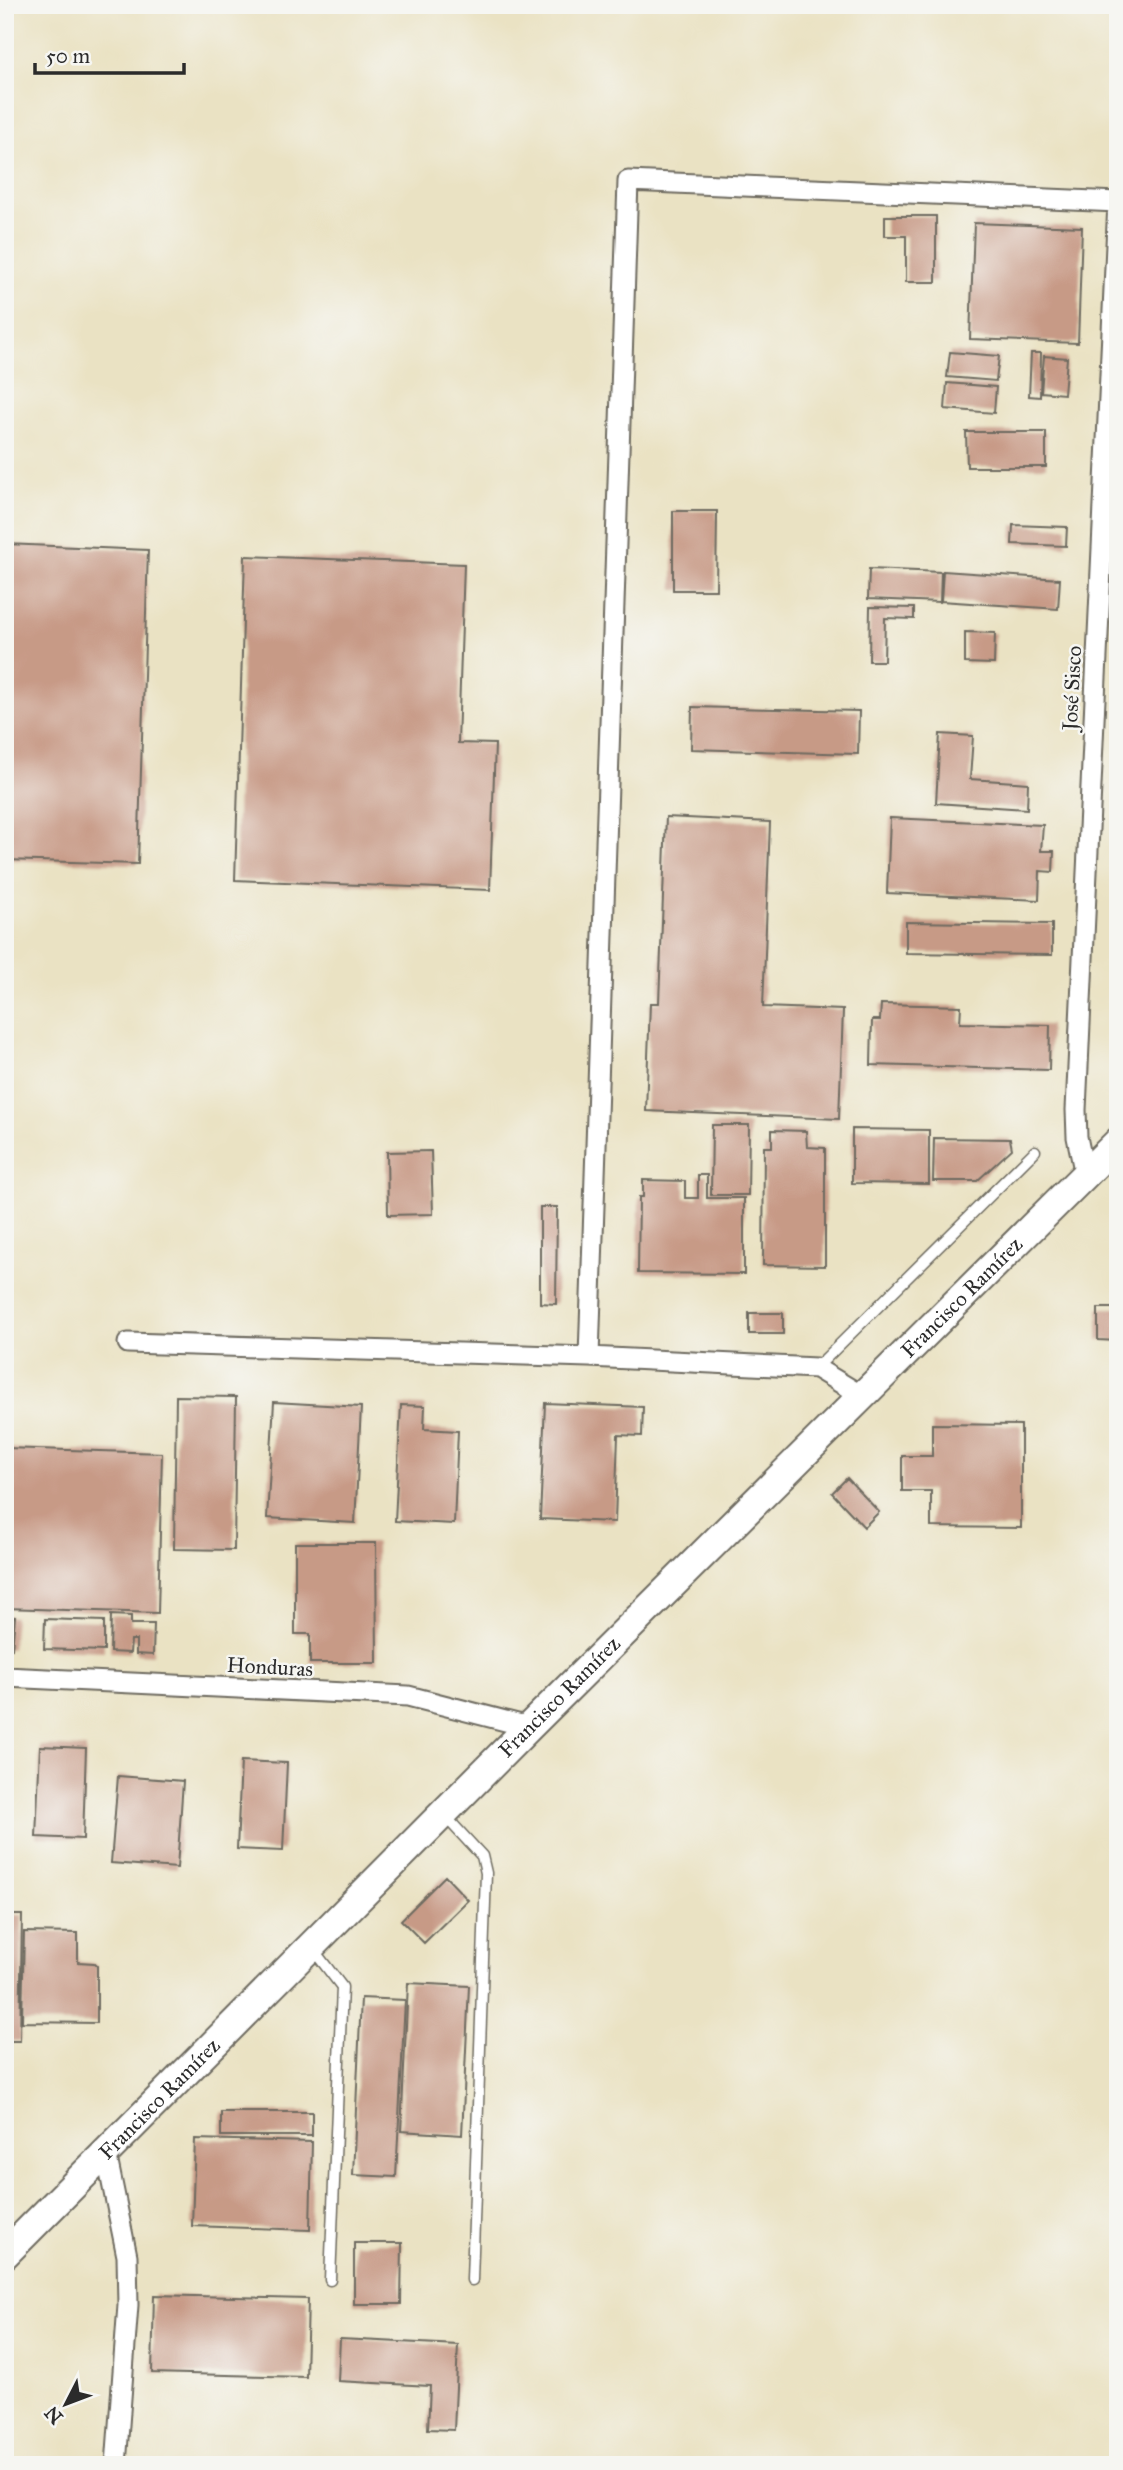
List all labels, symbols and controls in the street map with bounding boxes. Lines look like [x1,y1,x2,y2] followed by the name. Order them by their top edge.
[35,32,184,76] scale bar
[46,43,91,69] text: 50 m
[1057,645,1087,733] street label: José Sisco
[895,1231,1028,1363] street label: Francisco Ramírez
[493,1631,626,1763] street label: Francisco Ramírez
[226,1652,314,1682] street label: Honduras
[93,2032,226,2165] street label: Francisco Ramírez
[32,2368,102,2438] north arrow
[40,2401,68,2429] text: N

